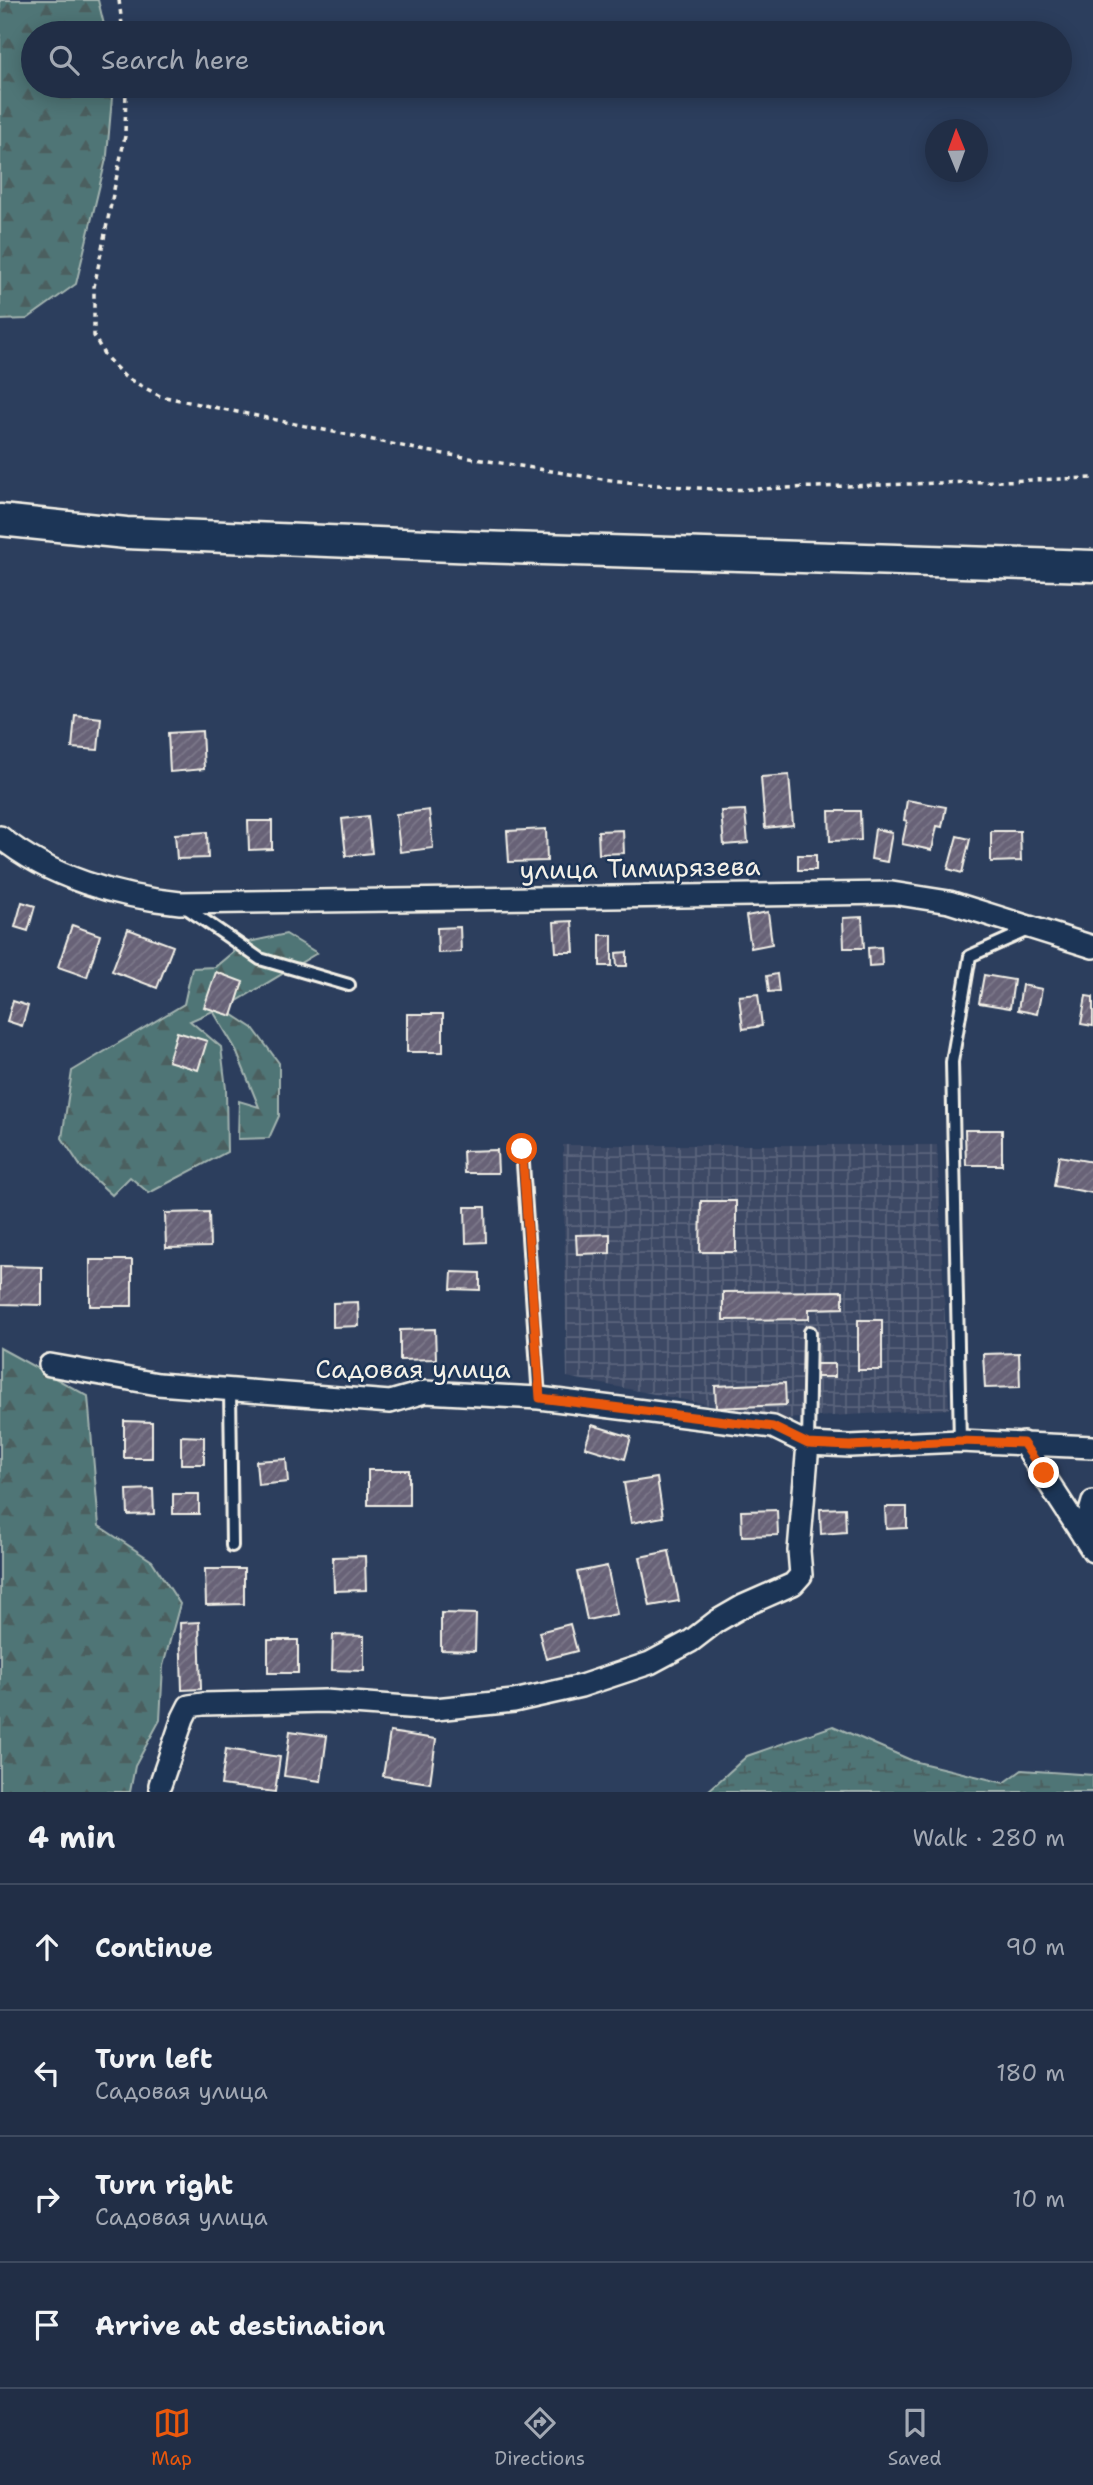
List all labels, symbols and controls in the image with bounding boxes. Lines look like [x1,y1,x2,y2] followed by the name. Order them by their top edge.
[21,21,1072,98] search box
[45,41,83,79] icon: search
[101,42,250,77] text: Search here
[925,119,988,182] north arrow
[519,848,761,887] street label: улица Тимирязева
[506,1133,537,1164] route start
[315,1351,511,1386] street label: Садовая улица
[1028,1457,1059,1488] route end
[28,1817,115,1858] text: 4 min
[912,1823,1065,1853] text: Walk · 280 m
[28,1928,66,1966] icon: ahead
[95,1930,213,1965] text: Continue
[1005,1932,1065,1962] text: 90 m
[95,2041,212,2076] text: Turn left
[28,2054,66,2092] icon: left
[996,2058,1065,2088] text: 180 m
[95,2076,268,2106] text: Садовая улица
[95,2167,233,2202] text: Turn right
[28,2180,66,2218] icon: right
[1012,2184,1065,2214] text: 10 m
[95,2202,268,2232] text: Садовая улица
[28,2306,66,2344] icon: arrive
[95,2308,385,2343] text: Arrive at destination
[151,2404,192,2471] tab: Map
[495,2404,585,2471] tab: Directions
[888,2404,942,2471] tab: Saved

